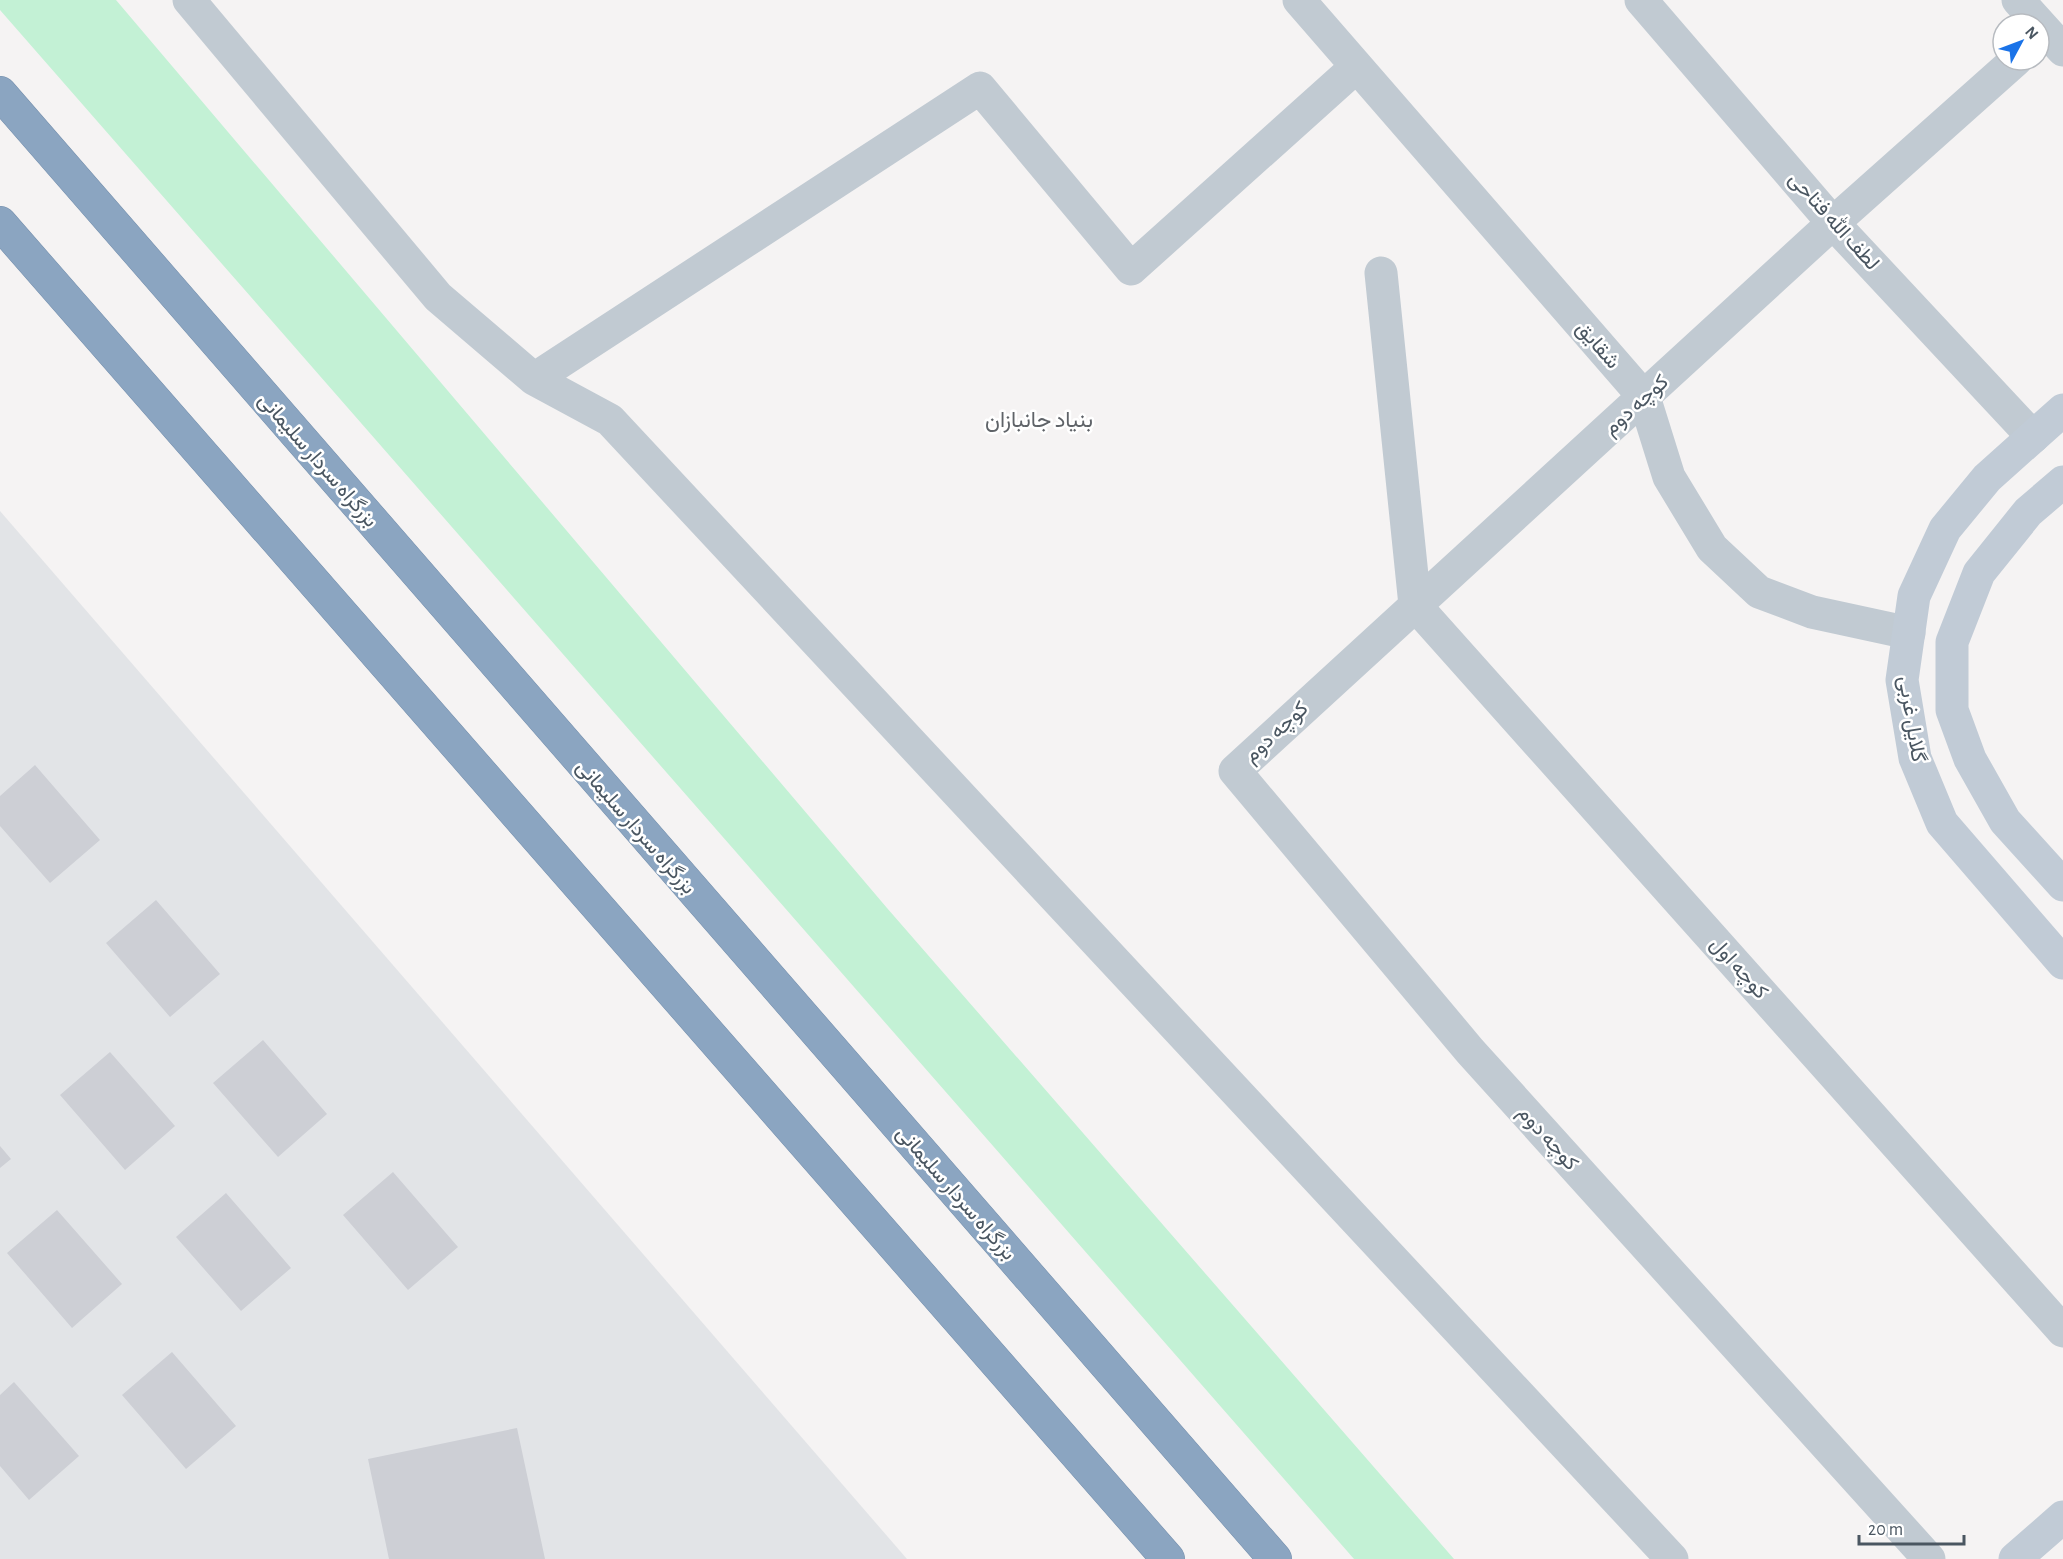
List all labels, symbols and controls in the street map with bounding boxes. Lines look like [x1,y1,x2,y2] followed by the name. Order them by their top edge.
[1991,12,2051,72] north arrow
[2022,23,2041,42] text: N
[1784,166,1885,275] street label: لطف الله فتاحی
[1571,317,1624,373] street label: شقایق
[1600,371,1674,441] street label: کوچه دوم
[253,389,382,532] street label: بزرگراه سردار سلیمانی
[985,409,1093,433] district label: بنیاد جانبازان
[1893,674,1929,764] street label: گلایل غربی
[1240,697,1314,769] street label: کوچه دوم
[571,756,700,899] street label: بزرگراه سردار سلیمانی
[1704,933,1772,1005] street label: کوچه اول
[1512,1102,1582,1176] street label: کوچه دوم
[891,1122,1020,1265] street label: بزرگراه سردار سلیمانی
[1859,1508,1964,1546] scale bar
[1868,1521,1903,1539] text: 20 m

